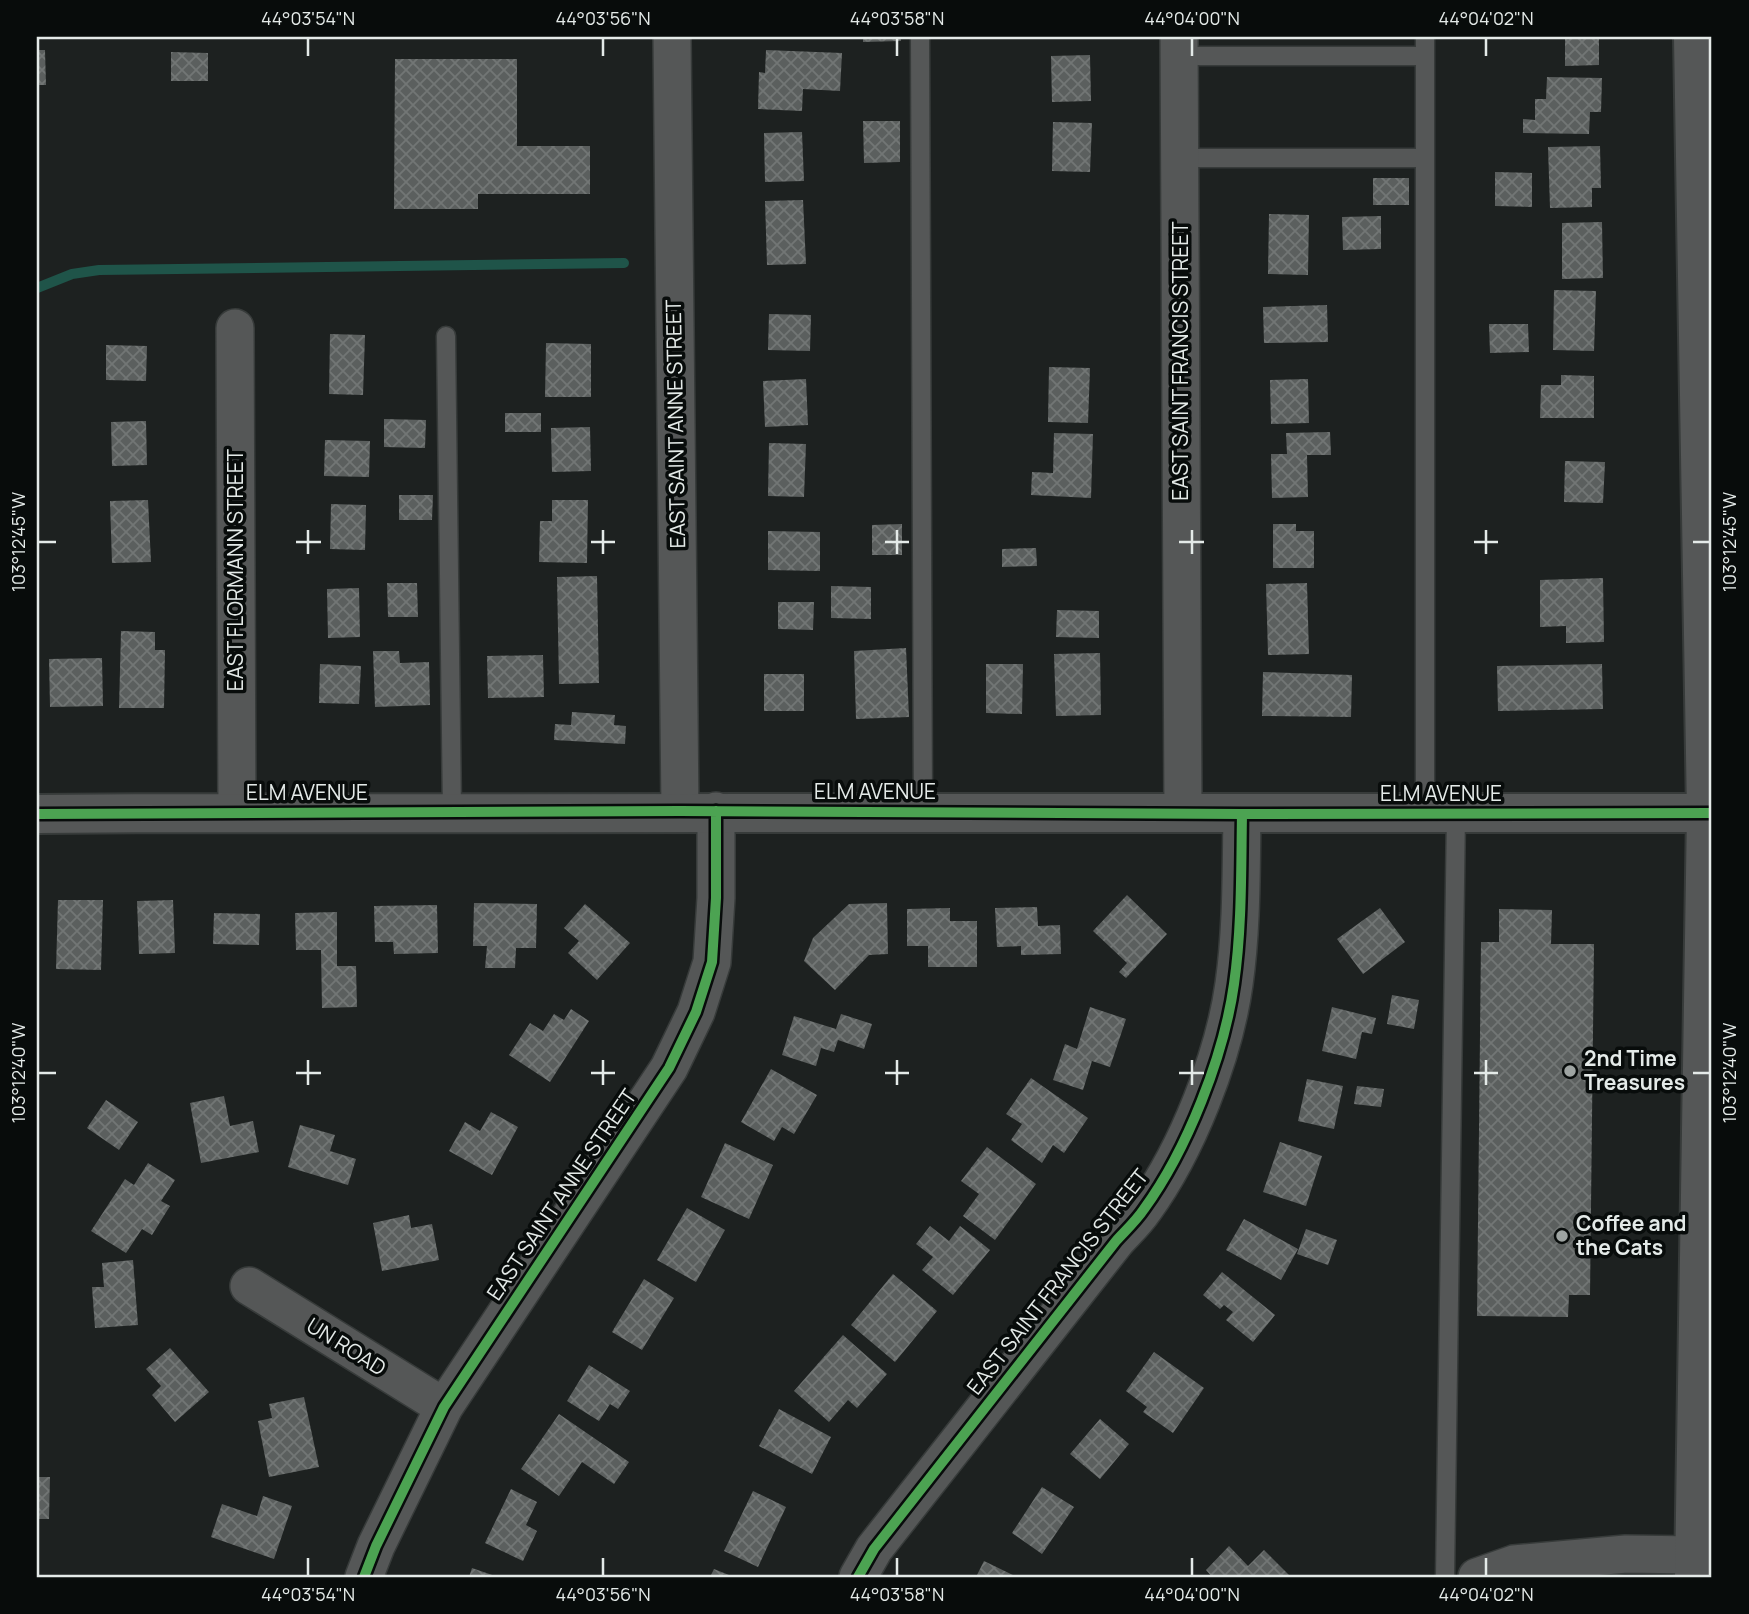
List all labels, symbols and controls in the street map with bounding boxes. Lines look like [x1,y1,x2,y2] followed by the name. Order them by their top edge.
[261,6,355,30] text: 44°03'54"N
[555,6,651,30] text: 44°03'56"N
[850,6,944,30] text: 44°03'58"N
[1144,6,1240,30] text: 44°04'00"N
[1438,6,1534,30] text: 44°04'02"N
[1166,221,1194,501] street label: EAST SAINT FRANCIS STREET
[659,299,691,549] street label: EAST SAINT ANNE STREET
[221,448,249,691] street label: EAST FLORMANN STREET
[6,492,30,592] text: 103°12'45"W
[1717,492,1741,592] text: 103°12'45"W
[814,777,936,805] street label: ELM AVENUE
[246,778,368,806] street label: ELM AVENUE
[1380,779,1502,807] street label: ELM AVENUE
[6,1023,30,1123] text: 103°12'40"W
[1717,1023,1741,1123] text: 103°12'40"W
[1584,1044,1685,1096] place label: 2nd Time Treasures
[1562,1063,1578,1079] marker: 2nd Time Treasures
[480,1083,643,1305] street label: EAST SAINT ANNE STREET
[960,1162,1154,1400] street label: EAST SAINT FRANCIS STREET
[1576,1209,1687,1261] place label: Coffee and the Cats
[1554,1228,1570,1244] marker: Coffee and the Cats
[301,1311,392,1382] street label: UN ROAD
[261,1582,355,1606] text: 44°03'54"N
[555,1582,651,1606] text: 44°03'56"N
[850,1582,944,1606] text: 44°03'58"N
[1144,1582,1240,1606] text: 44°04'00"N
[1438,1582,1534,1606] text: 44°04'02"N

